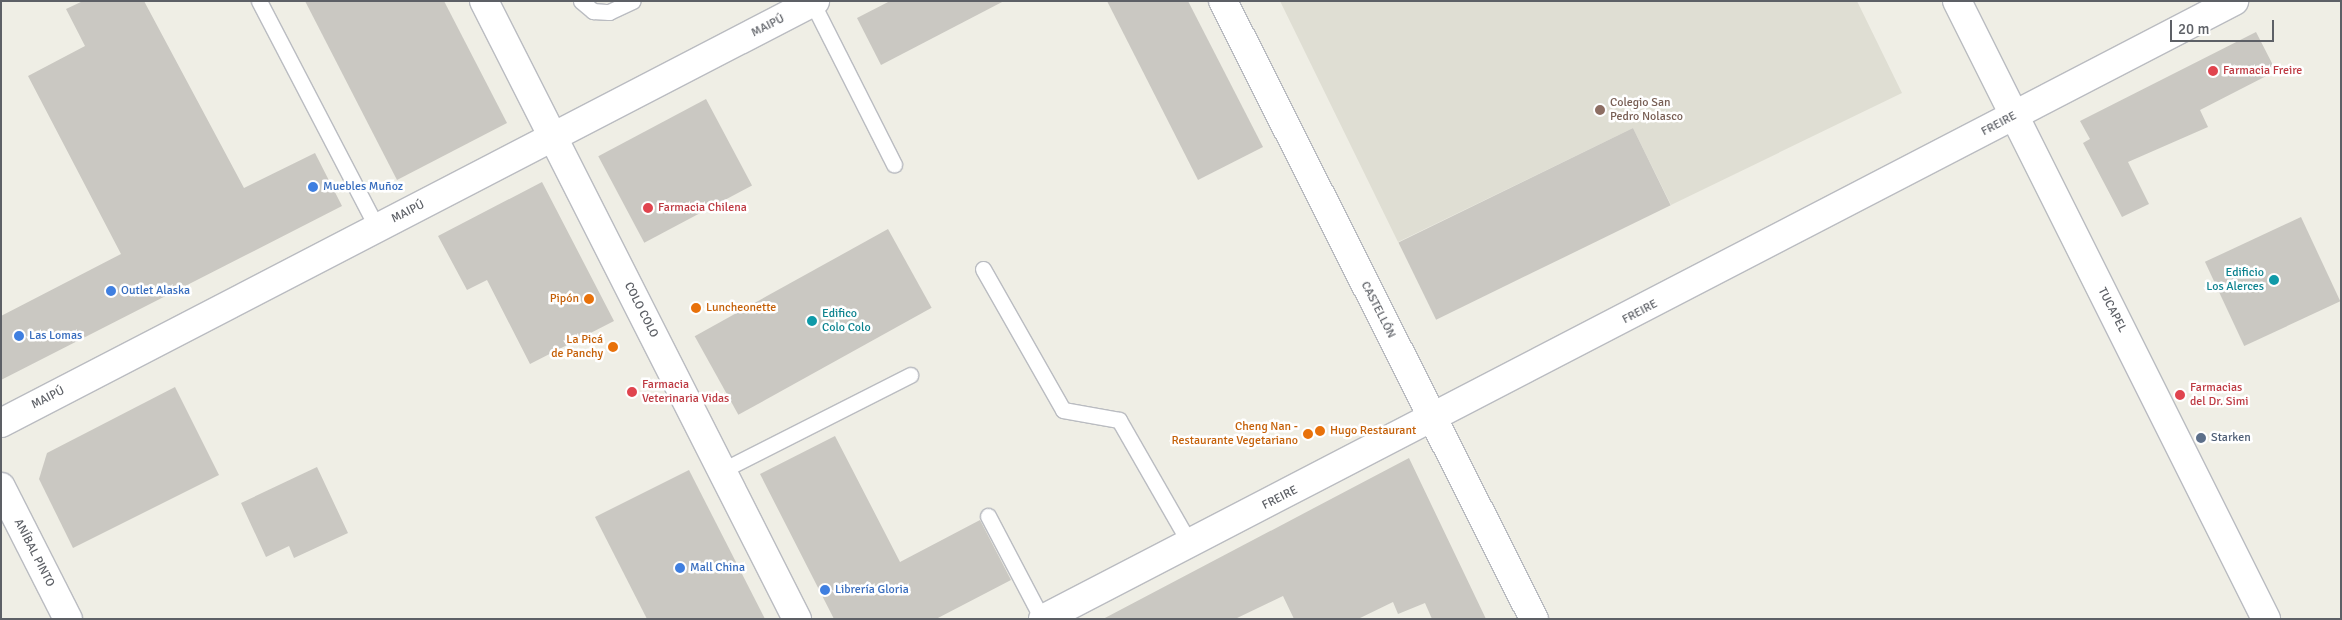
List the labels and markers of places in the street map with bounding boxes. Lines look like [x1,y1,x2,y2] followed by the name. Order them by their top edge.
[2223,64,2302,78] place label: Farmacia Freire
[2207,65,2219,77] marker: Farmacia Freire
[1610,96,1683,124] place label: Colegio San Pedro Nolasco
[1594,104,1606,116] marker: Colegio San Pedro Nolasco
[323,180,403,194] place label: Muebles Muñoz
[307,181,319,193] marker: Muebles Muñoz
[658,201,747,215] place label: Farmacia Chilena
[642,202,654,214] marker: Farmacia Chilena
[2206,266,2264,294] place label: Edificio Los Alerces
[2268,274,2280,286] marker: Edificio Los Alerces
[121,284,190,298] place label: Outlet Alaska
[105,285,117,297] marker: Outlet Alaska
[550,292,579,306] place label: Pipón
[583,293,595,305] marker: Pipón
[706,301,776,315] place label: Luncheonette
[690,302,702,314] marker: Luncheonette
[822,307,871,335] place label: Edifico Colo Colo
[806,315,818,327] marker: Edifico Colo Colo
[29,329,82,343] place label: Las Lomas
[13,330,25,342] marker: Las Lomas
[551,333,603,361] place label: La Picá de Panchy
[607,341,619,353] marker: La Picá de Panchy
[642,378,729,406] place label: Farmacia Veterinaria Vidas
[2190,381,2248,409] place label: Farmacias del Dr. Simi
[626,386,638,398] marker: Farmacia Veterinaria Vidas
[2174,389,2186,401] marker: Farmacias del Dr. Simi
[1171,420,1298,448] place label: Cheng Nan - Restaurante Vegetariano
[1330,424,1416,438] place label: Hugo Restaurant
[1314,425,1326,437] marker: Hugo Restaurant
[1302,428,1314,440] marker: Cheng Nan - Restaurante Vegetariano
[2211,431,2251,445] place label: Starken
[2195,432,2207,444] marker: Starken
[690,561,745,575] place label: Mall China
[674,562,686,574] marker: Mall China
[835,583,909,597] place label: Librería Gloria
[819,584,831,596] marker: Librería Gloria

